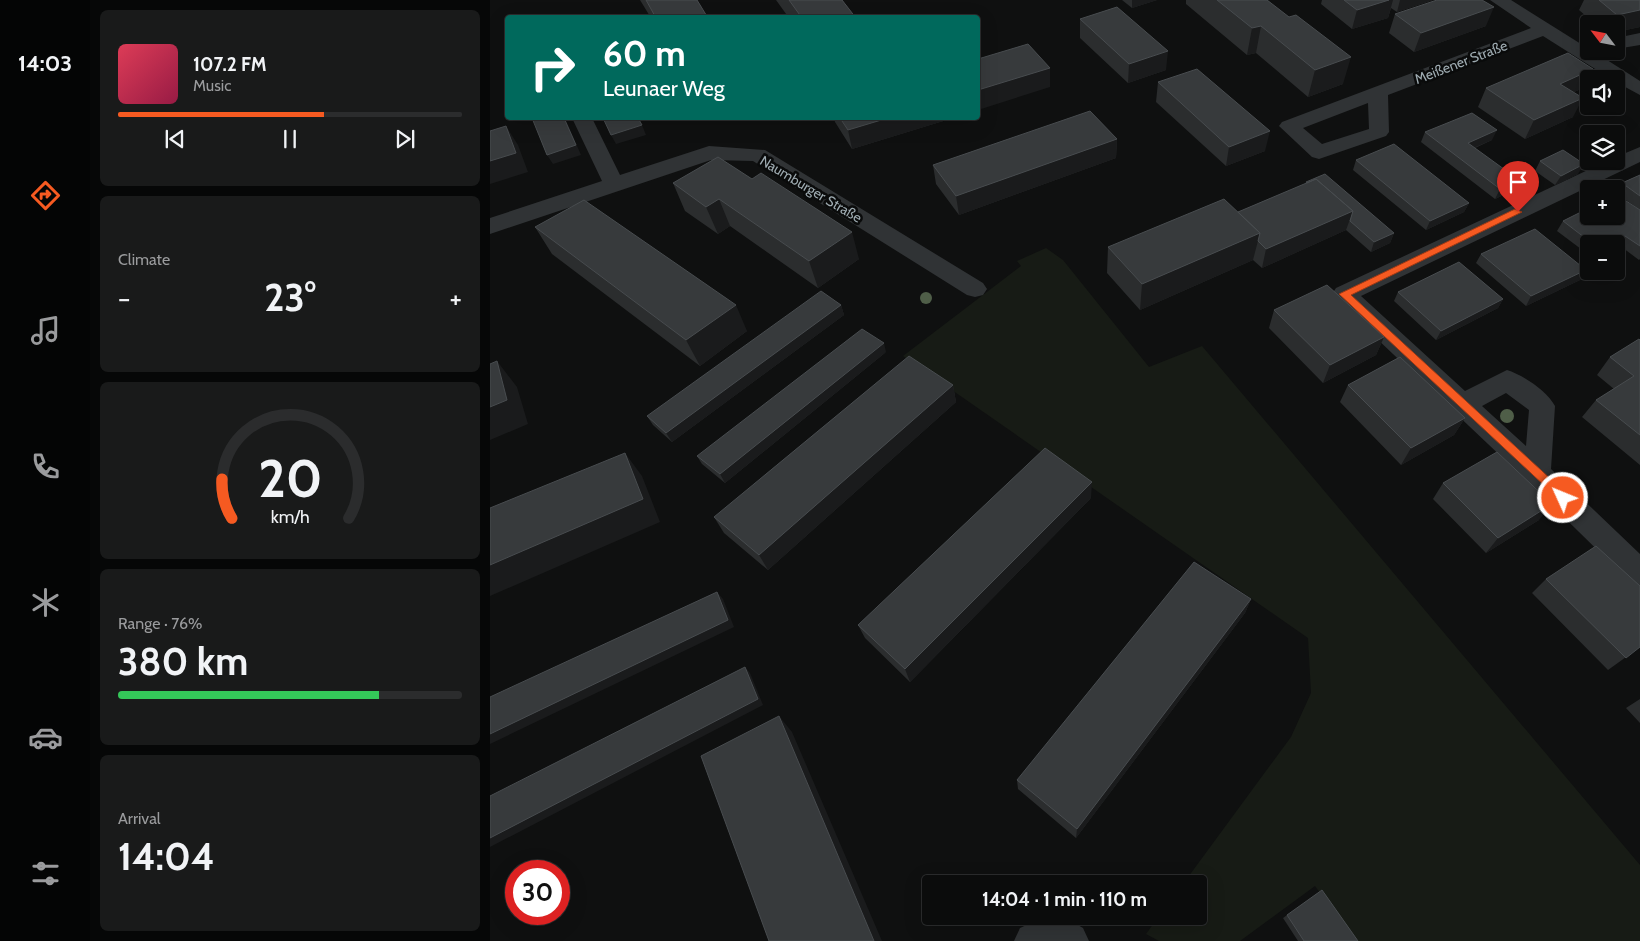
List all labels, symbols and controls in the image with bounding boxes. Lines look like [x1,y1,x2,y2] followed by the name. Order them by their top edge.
[1580,15,1625,60] north arrow
[1580,15,1625,280] map controls
[603,32,686,75] text: 60 m
[520,35,585,100] icon: right
[1412,36,1510,88] street label: Meißener Straße
[18,50,72,77] text: 14:03
[193,53,267,76] text: 107.2 FM
[1580,70,1625,115] button: sound
[603,75,725,102] text: Leunaer Weg
[193,76,231,95] text: Music
[161,125,189,153] icon: previous
[276,125,304,153] icon: pause
[391,125,419,153] icon: next
[1580,125,1625,170] button: layers
[757,151,865,227] street label: Naumburger Straße
[1497,161,1539,212] pin
[1504,168,1532,196] icon: arrive
[28,178,63,213] icon: directions
[1580,180,1625,225] button: +
[1580,235,1625,280] button: −
[118,250,170,269] text: Climate
[264,274,316,321] text: 23°
[118,281,130,315] text: −
[450,281,462,315] text: +
[28,313,63,348] icon: music
[258,447,322,510] text: 20
[28,449,63,484] icon: phone
[1536,471,1588,523] position arrow
[270,506,310,527] text: km/h
[28,585,63,620] icon: climate
[118,614,203,633] text: Range · 76%
[118,638,248,685] text: 380 km
[28,720,63,755] icon: car
[118,809,161,828] text: Arrival
[118,833,214,880] text: 14:04
[28,856,63,891] icon: filters
[505,860,570,925] speed limit sign: 30
[982,888,1147,911] text: 14:04 · 1 min · 110 m

